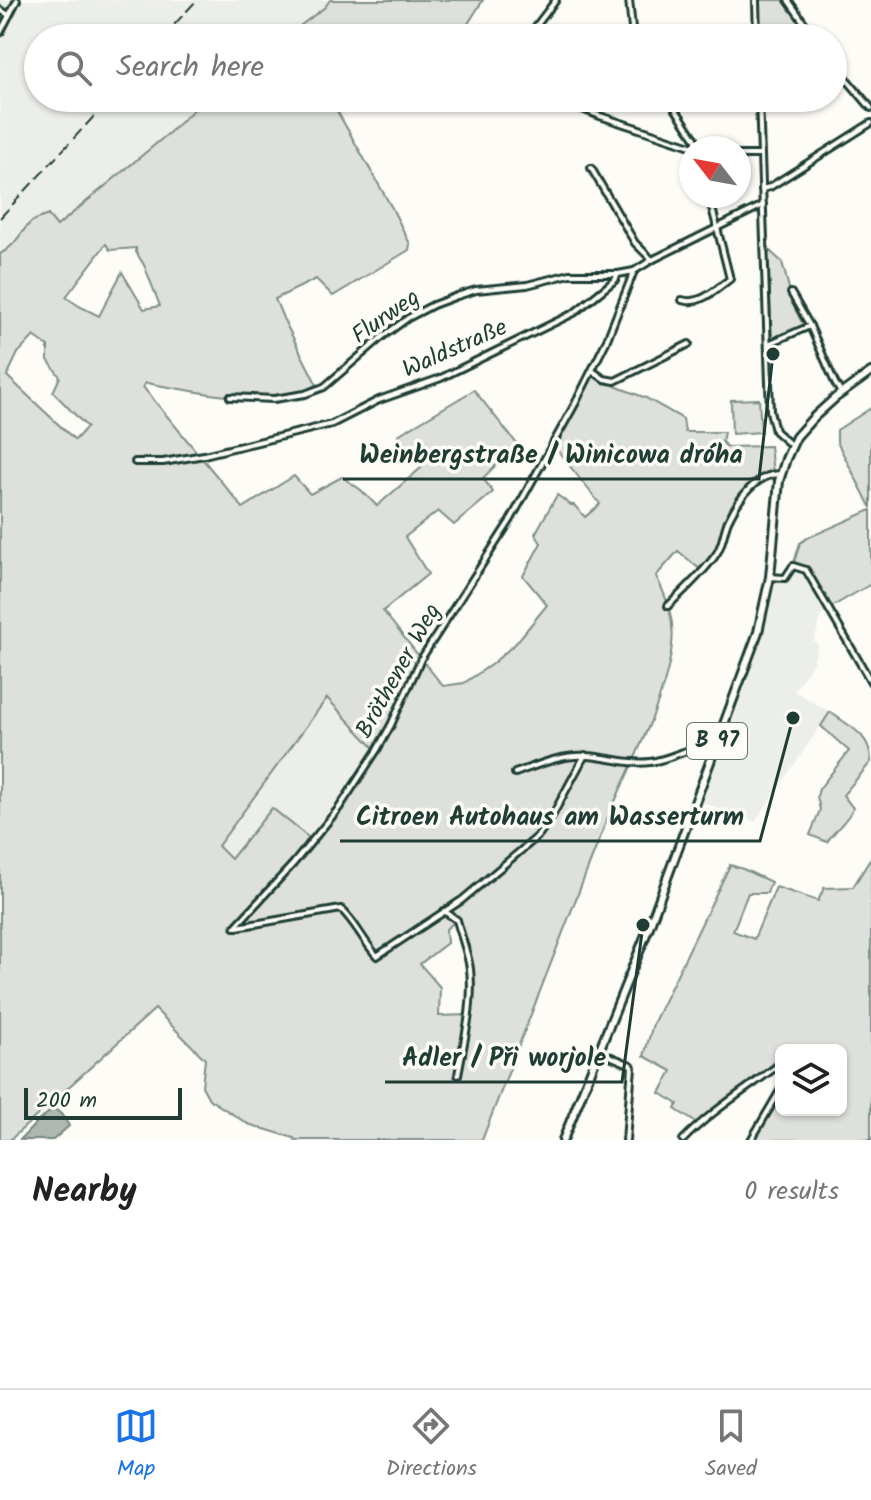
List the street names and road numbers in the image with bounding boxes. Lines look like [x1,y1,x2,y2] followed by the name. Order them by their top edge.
[344,279,428,355] street label: Flurweg
[396,308,514,389] street label: Waldstraße
[346,596,452,746] street label: Bröthener Weg
[687,723,747,759] road number: B 97

